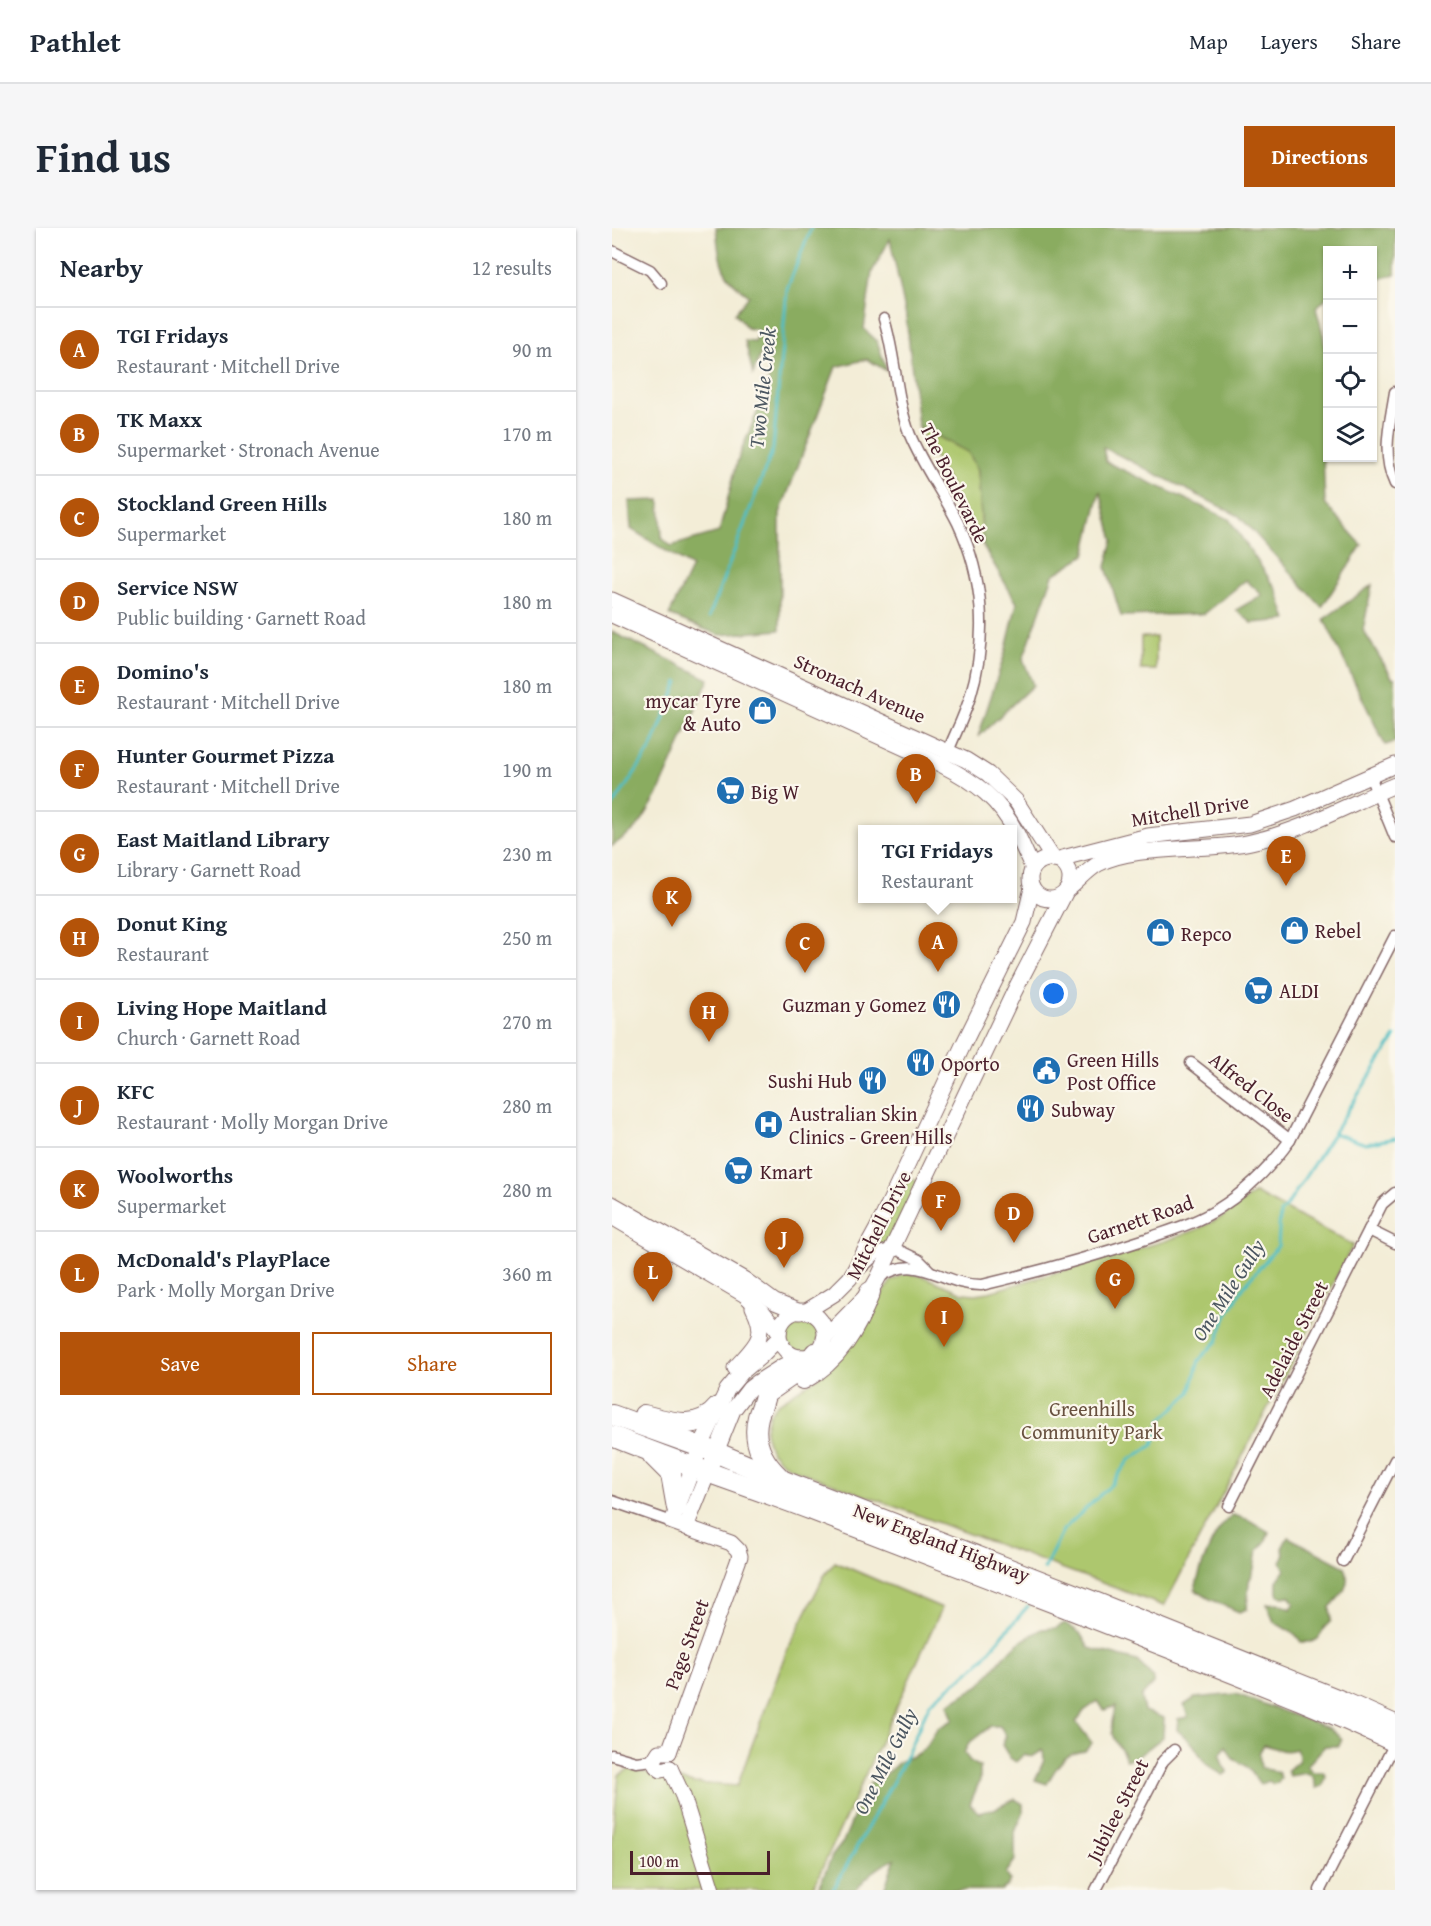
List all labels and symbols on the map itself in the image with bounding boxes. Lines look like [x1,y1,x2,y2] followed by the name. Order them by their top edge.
[740,326,784,450] water label: Two Mile Creek
[913,418,997,548] street label: The Boulevarde
[790,646,930,730] street label: Stronach Avenue
[645,686,741,738] place label: mycar Tyre & Auto
[746,695,778,727] shop icon: mycar Tyre & Auto
[896,754,936,804] pin: B
[714,775,746,807] supermarket icon: Big W
[751,777,799,806] place label: Big W
[1129,786,1251,834] street label: Mitchell Drive
[1266,836,1306,886] pin: E
[652,878,692,927] pin: K
[1278,914,1310,946] shop icon: Rebel
[1315,916,1362,945] place label: Rebel
[1144,917,1176,949] shop icon: Repco
[1181,919,1232,948] place label: Repco
[918,922,958,972] pin: A
[786,924,824,973] pin: C
[1242,974,1274,1006] supermarket icon: ALDI
[1279,976,1319,1005] place label: ALDI
[1039,979,1068,1008] your location
[931,988,963,1020] restaurant icon: Guzman y Gomez
[782,990,926,1019] place label: Guzman y Gomez
[690,992,728,1042] pin: H
[1067,1045,1159,1097] place label: Green Hills Post Office
[1203,1045,1301,1129] street label: Alfred Close
[904,1047,936,1079] restaurant icon: Oporto
[941,1049,1000,1078] place label: Oporto
[1030,1054,1062,1086] public building icon: Green Hills Post Office
[857,1064,889,1096] restaurant icon: Sushi Hub
[768,1066,852,1095] place label: Sushi Hub
[1014,1093,1046,1125] restaurant icon: Subway
[1051,1095,1115,1124] place label: Subway
[789,1099,953,1151] place label: Australian Skin Clinics - Green Hills
[752,1108,784,1140] hospital icon: Australian Skin Clinics - Green Hills
[723,1155,755,1187] supermarket icon: Kmart
[760,1157,813,1186] place label: Kmart
[838,1166,918,1284] street label: Mitchell Drive
[922,1182,960,1231] pin: F
[1083,1187,1197,1251] street label: Garnett Road
[994,1194,1034,1243] pin: D
[764,1218,804,1268] pin: J
[1183,1233,1273,1347] water label: One Mile Gully
[634,1252,672,1302] pin: L
[1096,1260,1134,1309] pin: G
[1251,1275,1335,1403] street label: Adelaide Street
[924,1298,964,1347] pin: I
[1021,1394,1164,1446] park label: Greenhills Community Park
[849,1495,1035,1589] street label: New England Highway
[656,1595,716,1693] street label: Page Street
[845,1702,925,1820] water label: One Mile Gully
[1077,1753,1155,1869] street label: Jubilee Street
[630,1848,770,1876] scale bar

